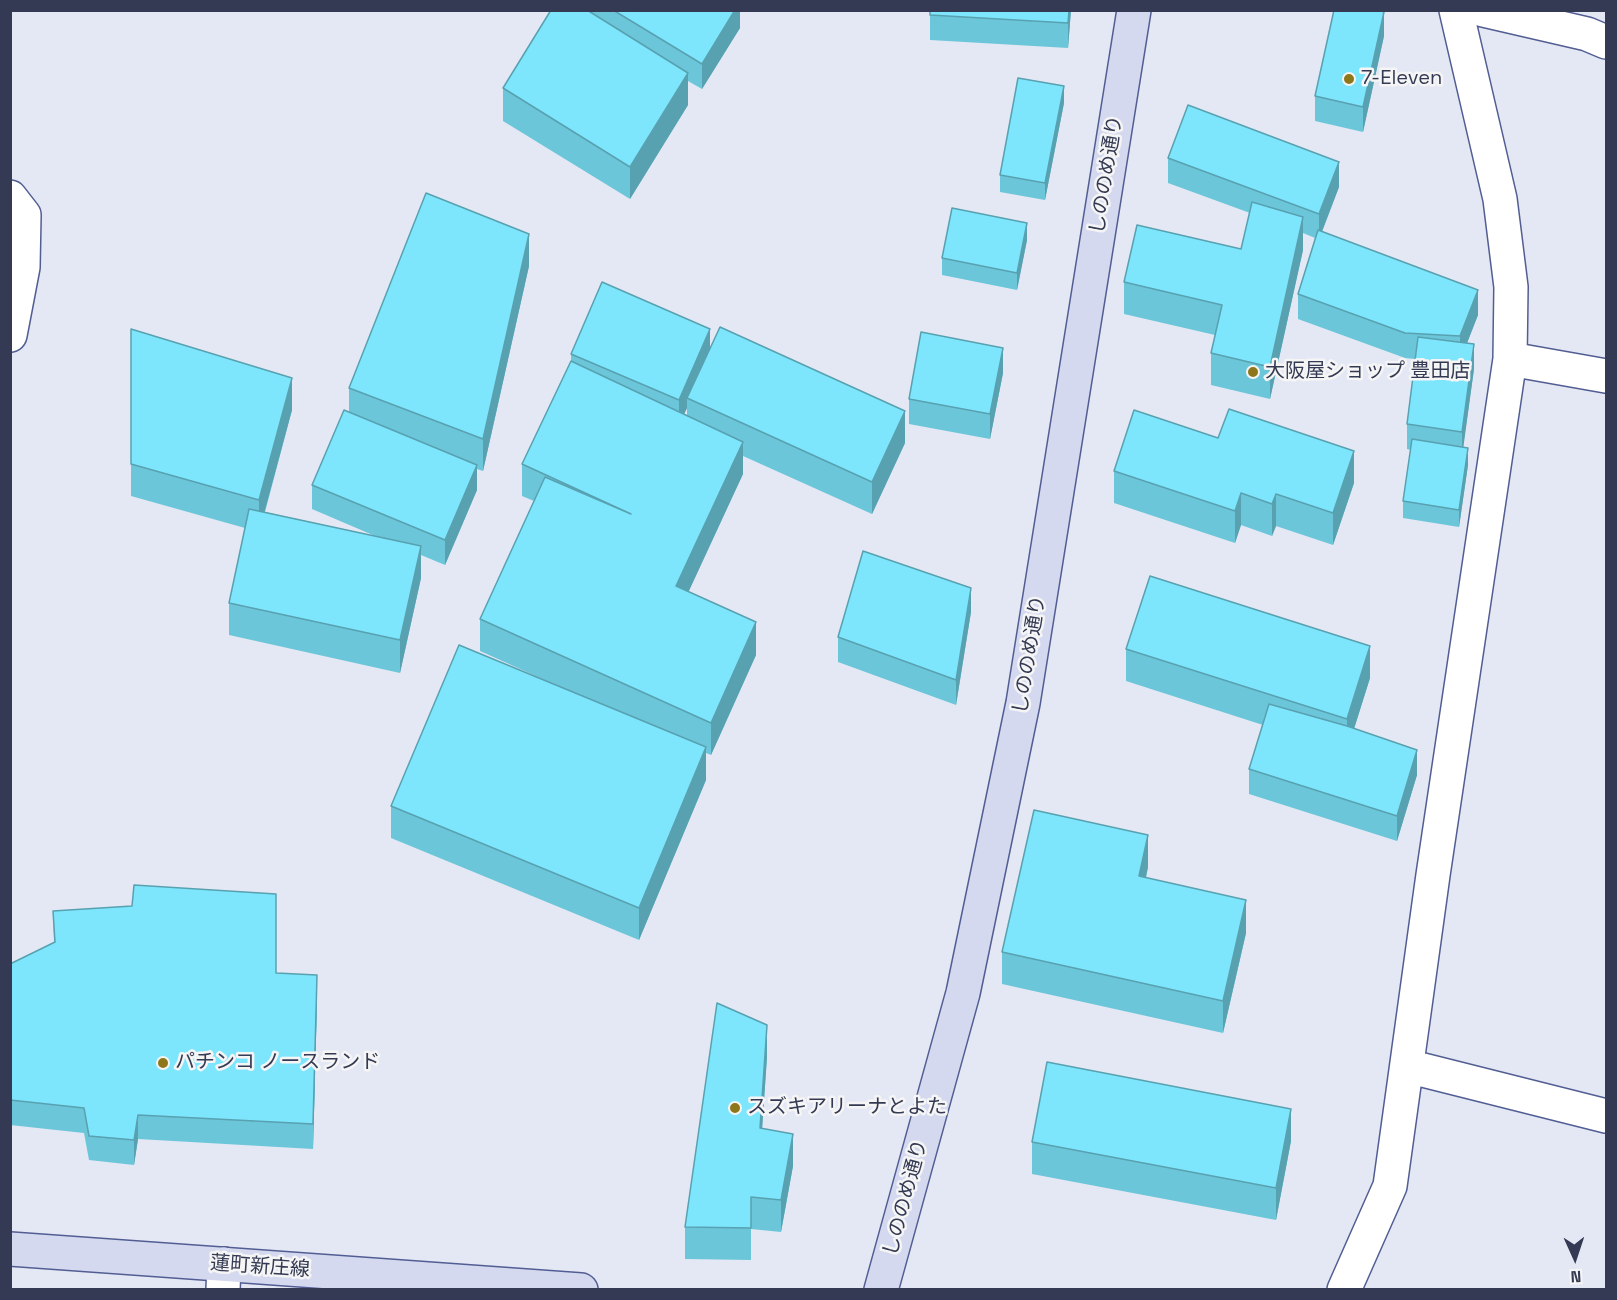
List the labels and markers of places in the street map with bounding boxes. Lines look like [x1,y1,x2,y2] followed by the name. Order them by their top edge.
[1361,67,1442,91] place label: 7-Eleven
[1342,72,1356,86] marker: 7-Eleven
[1265,360,1470,384] place label: 大阪屋ショップ 豊田店
[1246,365,1260,379] marker: 大阪屋ショップ 豊田店
[175,1051,380,1075] place label: パチンコ ノースランド
[156,1056,170,1070] marker: パチンコ ノースランド
[747,1096,947,1120] place label: スズキアリーナとよた
[728,1101,742,1115] marker: スズキアリーナとよた

